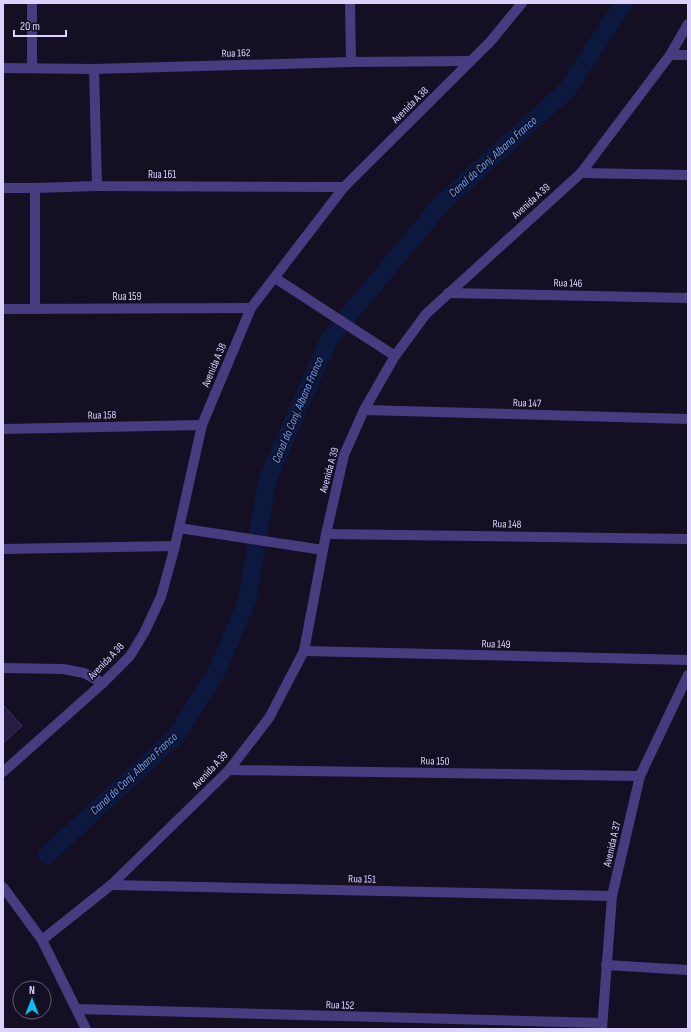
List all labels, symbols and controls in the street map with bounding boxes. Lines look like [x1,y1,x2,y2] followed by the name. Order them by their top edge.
[14,12,66,38] scale bar
[20,19,40,34] text: 20 m
[221,46,251,60] street label: Rua 162
[388,84,431,127] street label: Avenida A 38
[446,113,540,201] water label: Canal do Conj. Albano Franco
[148,168,176,181] street label: Rua 161
[509,181,553,222] street label: Avenida A 39
[553,276,583,290] street label: Rua 146
[113,290,142,303] street label: Rua 159
[199,341,229,390] street label: Avenida A 38
[269,355,327,465] water label: Canal do Conj. Albano Franco
[513,396,542,410] street label: Rua 147
[88,408,117,422] street label: Rua 158
[316,446,341,495] street label: Avenida A 39
[492,517,522,531] street label: Rua 148
[481,637,511,651] street label: Rua 149
[85,640,127,683] street label: Avenida A 38
[87,730,181,818] water label: Canal do Conj. Albano Franco
[189,748,231,792] street label: Avenida A 39
[420,754,450,768] street label: Rua 150
[600,820,624,869] street label: Avenida A 37
[348,872,376,886] street label: Rua 151
[12,980,52,1020] north arrow
[29,984,35,997] text: N
[326,998,355,1012] street label: Rua 152

